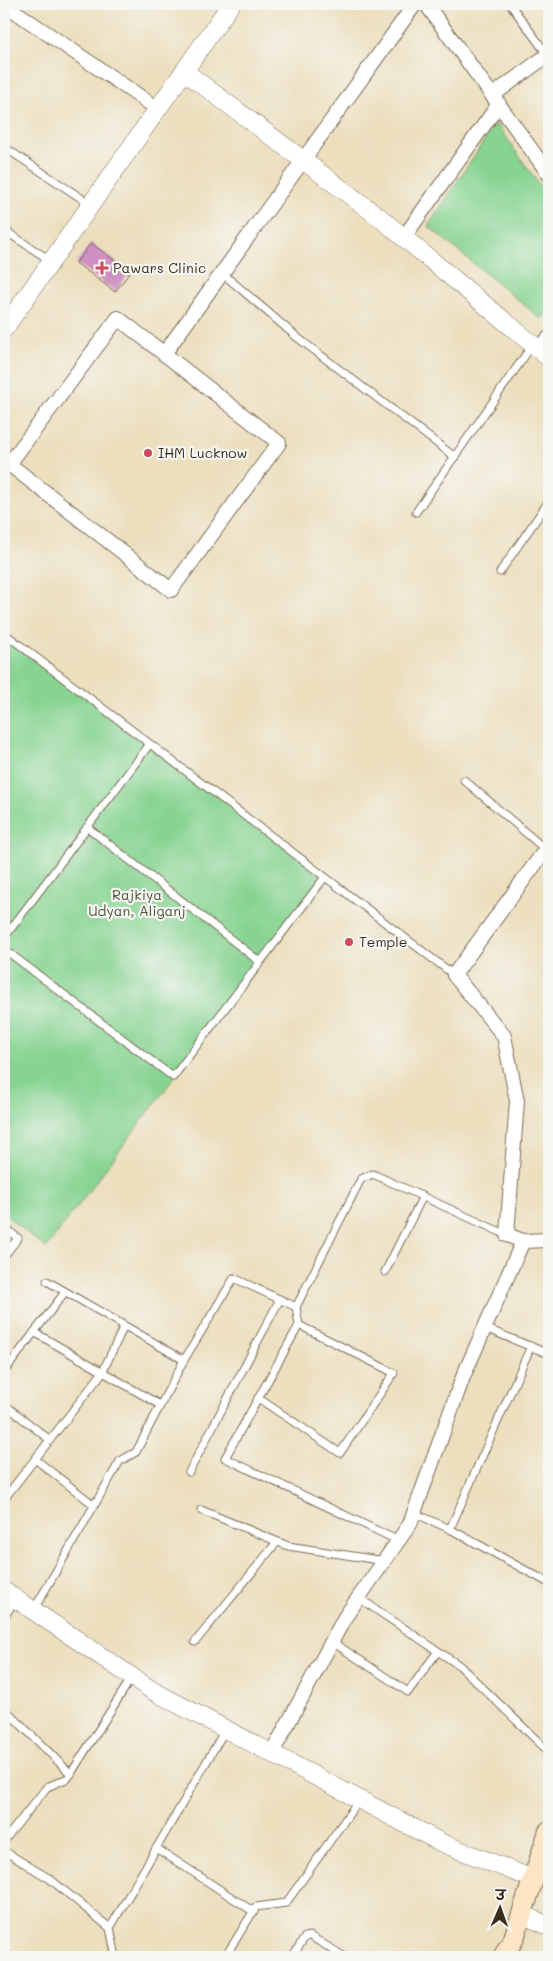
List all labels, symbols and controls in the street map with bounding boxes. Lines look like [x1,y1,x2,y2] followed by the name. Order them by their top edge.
[113,258,206,277] place label: Pawars Clinic
[95,261,109,275] marker: Pawars Clinic
[158,443,247,462] place label: IHM Lucknow
[142,447,154,459] marker: IHM Lucknow
[88,885,186,920] park label: Rajkiya Udyan, Aliganj
[359,932,407,951] place label: Temple
[343,936,355,948] marker: Temple
[476,1884,526,1934] north arrow
[493,1885,507,1904] text: उ

